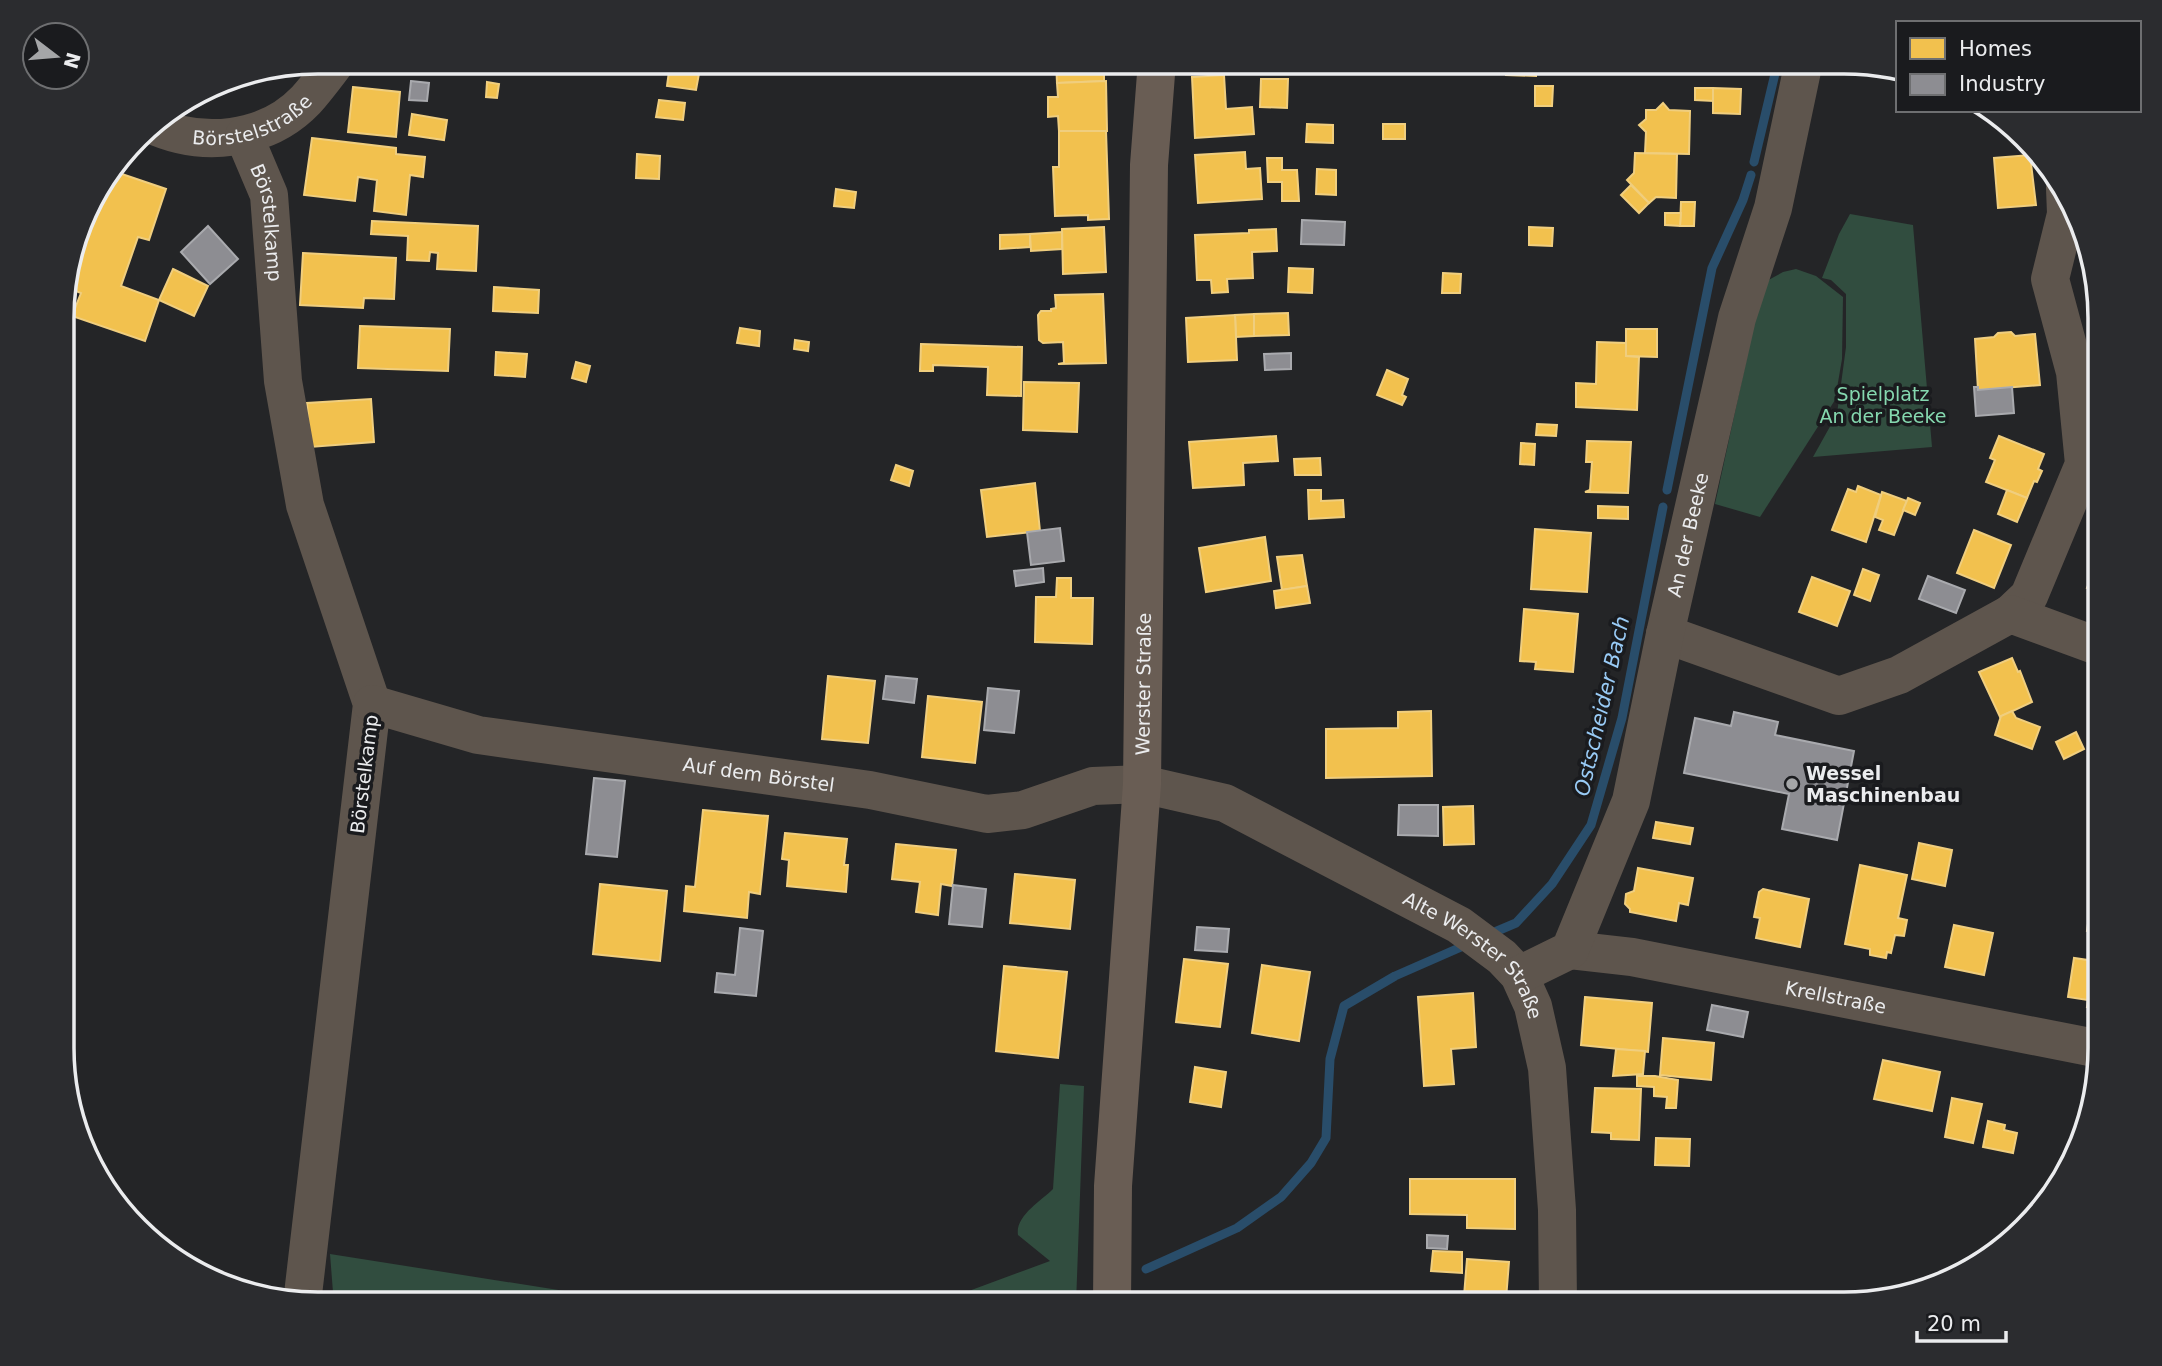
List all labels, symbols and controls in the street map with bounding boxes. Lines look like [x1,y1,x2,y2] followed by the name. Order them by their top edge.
[21,21,91,91] north arrow
[1896,21,2141,112] legend
[1959,37,2032,61] text: Homes
[60,50,85,71] text: N
[1959,72,2045,96] text: Industry
[191,90,316,149] street label: Börstelstraße
[246,160,286,282] street label: Börstelkamp
[1819,383,1947,427] park label: Spielplatz An der Beeke
[1663,470,1712,599] street label: An der Beeke
[1131,613,1155,756] street label: Werster Straße
[1570,614,1634,798] water label: Ostscheider Bach
[346,713,382,835] street label: Börstelkamp
[682,753,836,796] street label: Auf dem Börstel
[1806,762,1960,806] place label: Wessel Maschinenbau
[1784,776,1800,792] marker: Wessel Maschinenbau
[1400,887,1547,1021] street label: Alte Werster Straße
[1783,976,1888,1018] street label: Krellstraße
[1917,1300,2006,1344] scale bar
[1927,1312,1981,1336] text: 20 m

